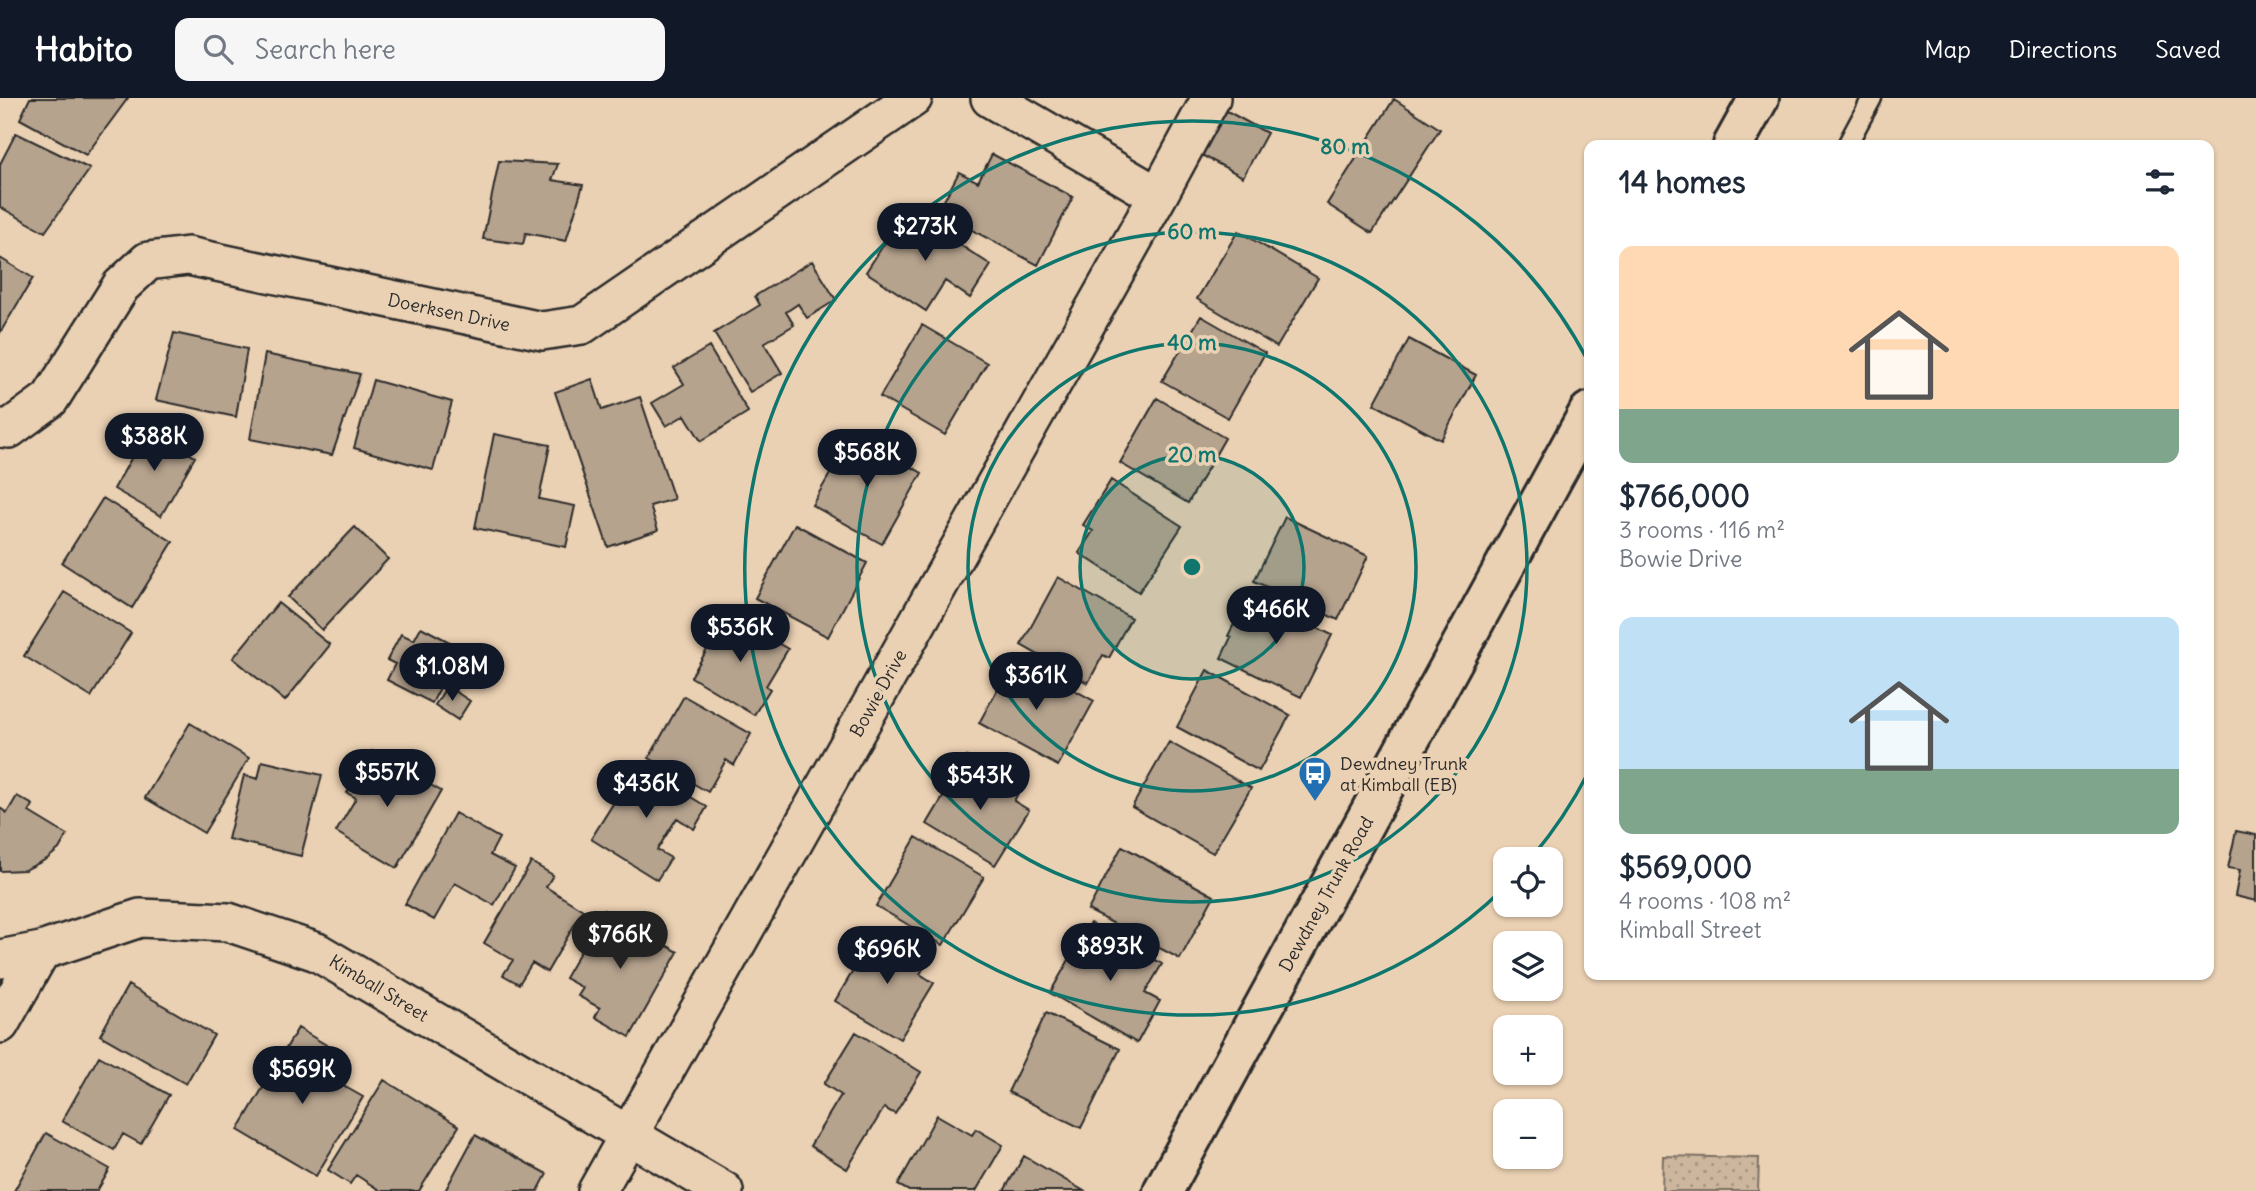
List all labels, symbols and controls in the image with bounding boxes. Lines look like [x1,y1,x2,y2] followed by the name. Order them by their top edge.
[175,18,665,81] search box
[35,28,133,70] text: Habito
[199,30,237,68] icon: search
[255,33,396,66] text: Search here
[1924,34,1971,64] text: Map
[2009,34,2117,64] text: Directions
[2155,34,2221,64] text: Saved
[1320,133,1370,160] text: 80 m
[1619,163,1746,201] text: 14 homes
[2141,163,2179,201] icon: filters
[876,204,974,263] pin: $273K
[893,211,957,240] text: $273K
[1167,218,1217,245] text: 60 m
[386,288,512,336] street label: Doerksen Drive
[1836,292,1962,418] icon: home
[1167,329,1217,356] text: 40 m
[105,414,203,473] pin: $388K
[121,421,187,450] text: $388K
[818,430,916,489] pin: $568K
[834,437,900,466] text: $568K
[1168,441,1217,468] text: 20 m
[1619,477,1750,515] text: $766,000
[1619,515,1785,544] text: 3 rooms · 116 m²
[1619,544,1743,573] text: Bowie Drive
[1180,555,1204,579] centre of rings
[1227,587,1325,646] pin: $466K
[1243,594,1309,623] text: $466K
[691,604,789,664] pin: $536K
[707,612,773,641] text: $536K
[395,644,509,703] pin: $1.08M
[845,645,911,741] street label: Bowie Drive
[415,651,489,680] text: $1.08M
[987,652,1085,712] pin: $361K
[1005,660,1067,689] text: $361K
[1836,663,1962,789] icon: home
[338,750,436,809] pin: $557K
[931,752,1029,812] pin: $543K
[1340,752,1467,796] place label: Dewdney Trunk at Kimball (EB)
[1296,754,1334,803] bus stop icon: Dewdney Trunk at Kimball (EB)
[355,757,419,786] text: $557K
[597,760,695,820] pin: $436K
[947,760,1013,789] text: $543K
[613,768,679,797] text: $436K
[1274,812,1378,976] street label: Dewdney Trunk Road
[1493,847,1563,1169] map controls
[1493,847,1563,917] button: locate
[1619,848,1752,886] text: $569,000
[1619,886,1791,915] text: 4 rooms · 108 m²
[571,912,669,971] pin: $766K
[1619,915,1762,944] text: Kimball Street
[588,919,652,948] text: $766K
[1061,924,1159,983] pin: $893K
[838,926,936,986] pin: $696K
[1077,931,1143,960] text: $893K
[1493,931,1563,1001] button: layers
[854,934,920,963] text: $696K
[325,949,433,1027] street label: Kimball Street
[1493,1015,1563,1085] button: +
[253,1046,351,1106] pin: $569K
[269,1054,335,1083] text: $569K
[1493,1099,1563,1169] button: −

